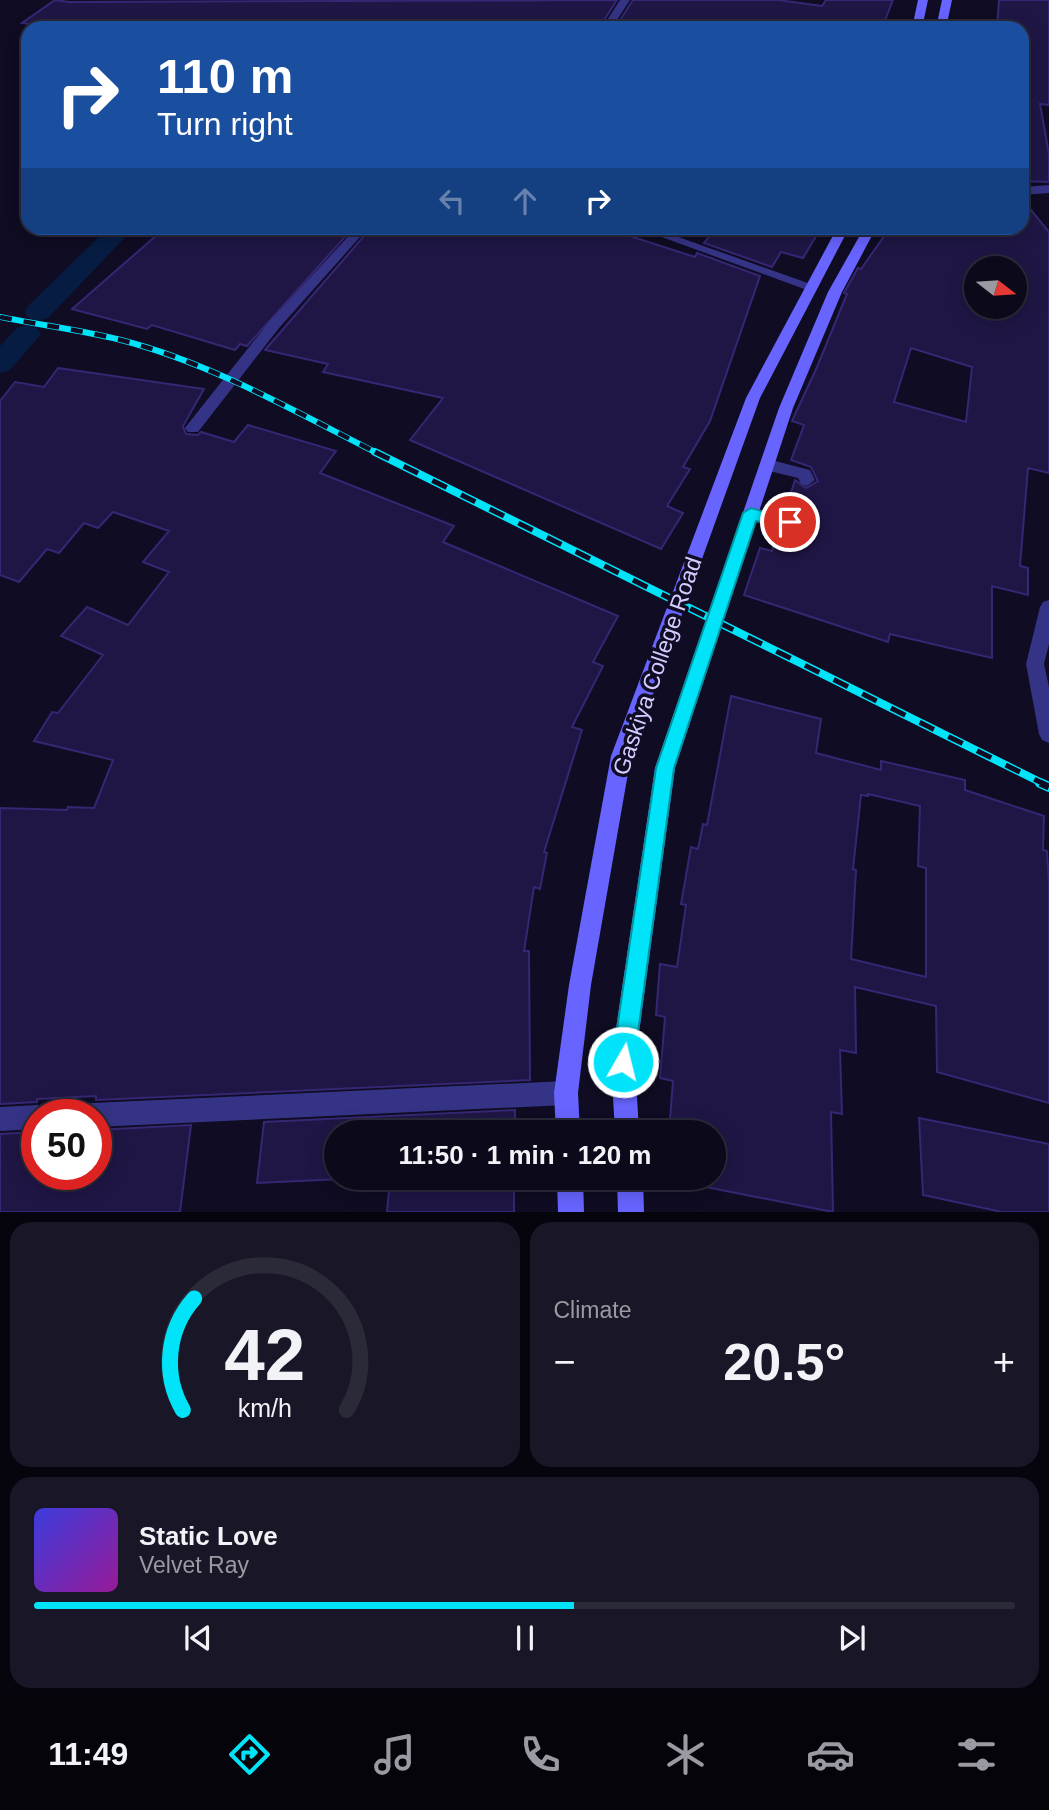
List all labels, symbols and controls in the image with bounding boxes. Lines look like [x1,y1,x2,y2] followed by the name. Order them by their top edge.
[42,49,133,140] icon: right
[157,49,293,103] text: 110 m
[157,106,293,142] text: Turn right
[433,182,471,220] icon: left
[506,182,544,220] icon: ahead
[579,182,617,220] icon: right
[964,256,1027,318] north arrow
[964,256,1027,319] map controls
[760,492,820,552] pin
[771,503,809,541] icon: arrive
[607,554,707,778] street label: Gaskiya College Road
[586,1025,660,1099] position arrow
[21,1099,112,1190] speed limit sign: 50
[399,1140,651,1170] text: 11:50 · 1 min · 120 m
[554,1297,631,1323] text: Climate
[224,1315,305,1396] text: 42
[723,1333,845,1391] text: 20.5°
[554,1341,576,1383] text: −
[993,1341,1015,1383] text: +
[238,1394,292,1422] text: km/h
[139,1521,278,1551] text: Static Love
[139,1552,249,1578] text: Velvet Ray
[179,1619,217,1657] icon: previous
[506,1619,544,1657] icon: pause
[833,1619,871,1657] icon: next
[225,1730,274,1779] icon: directions
[370,1730,419,1779] icon: music
[516,1730,565,1779] icon: phone
[661,1730,710,1779] icon: climate
[806,1730,855,1779] icon: car
[952,1730,1001,1779] icon: filters
[48,1736,128,1772] text: 11:49

